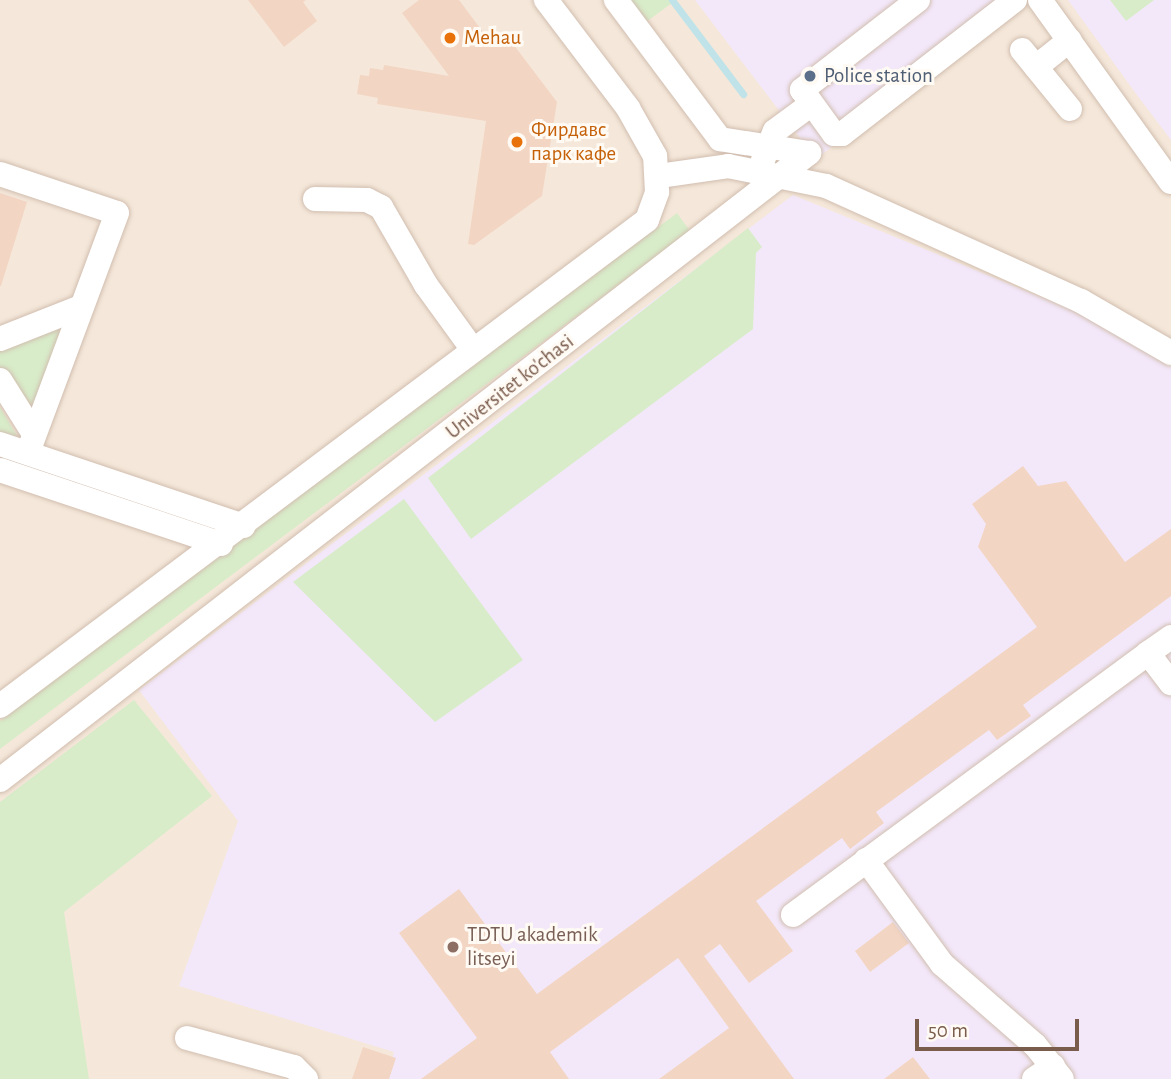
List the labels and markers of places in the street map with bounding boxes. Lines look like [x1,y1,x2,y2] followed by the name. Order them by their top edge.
[464,25,521,51] place label: Mehau
[442,30,458,46] marker: Mehau
[824,63,933,89] place label: Police station
[802,68,818,84] marker: Police station
[531,117,616,167] place label: Фирдавс парк кафе
[509,134,525,150] marker: Фирдавс парк кафе
[467,922,597,972] place label: TDTU akademik litseyi
[445,939,461,955] marker: TDTU akademik litseyi

